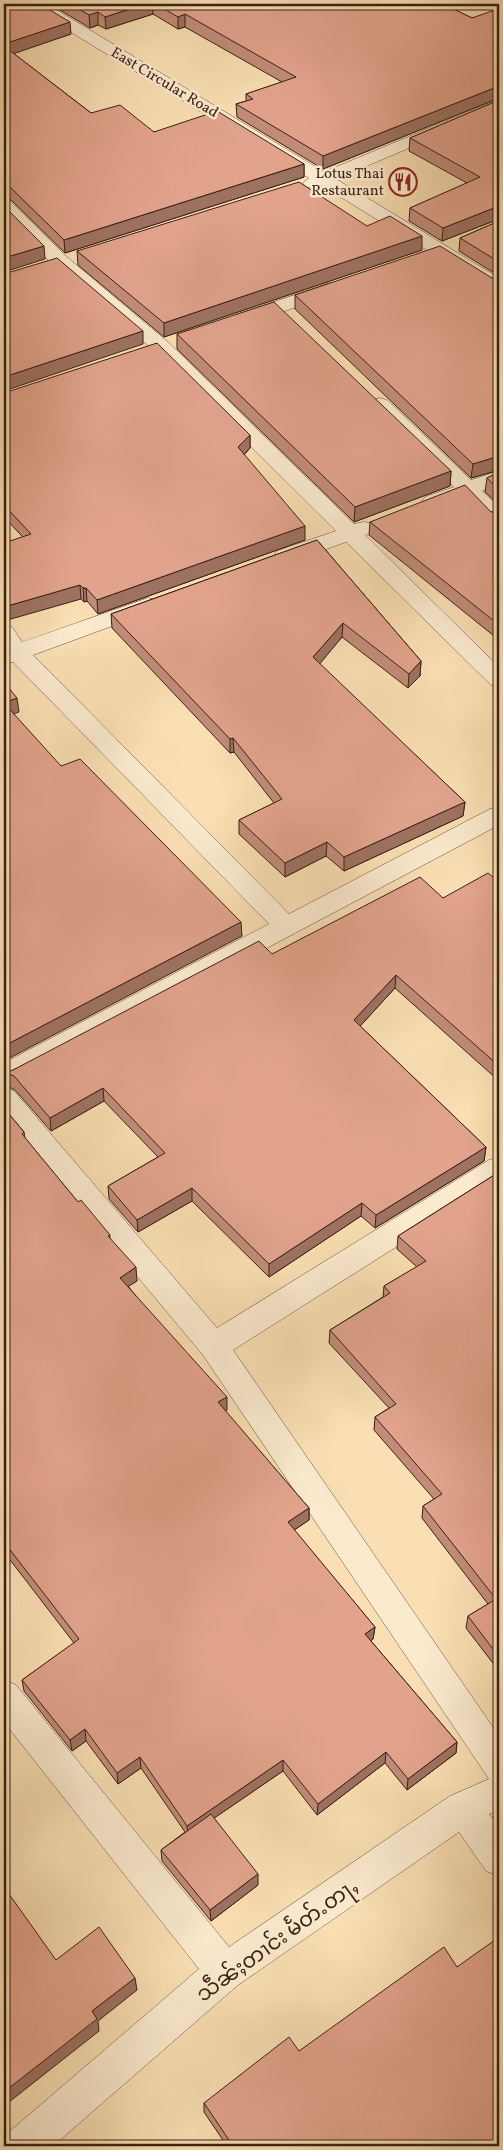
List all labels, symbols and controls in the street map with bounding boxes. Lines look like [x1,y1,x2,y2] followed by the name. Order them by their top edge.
[107,43,222,124] street label: East Circular Road
[311,164,384,202] place label: Lotus Thai Restaurant
[388,167,418,197] restaurant icon: Lotus Thai Restaurant
[189,1870,365,2011] street label: သဵၼ်ႈတၢင်း မႅတ်ႉတႃႇ

